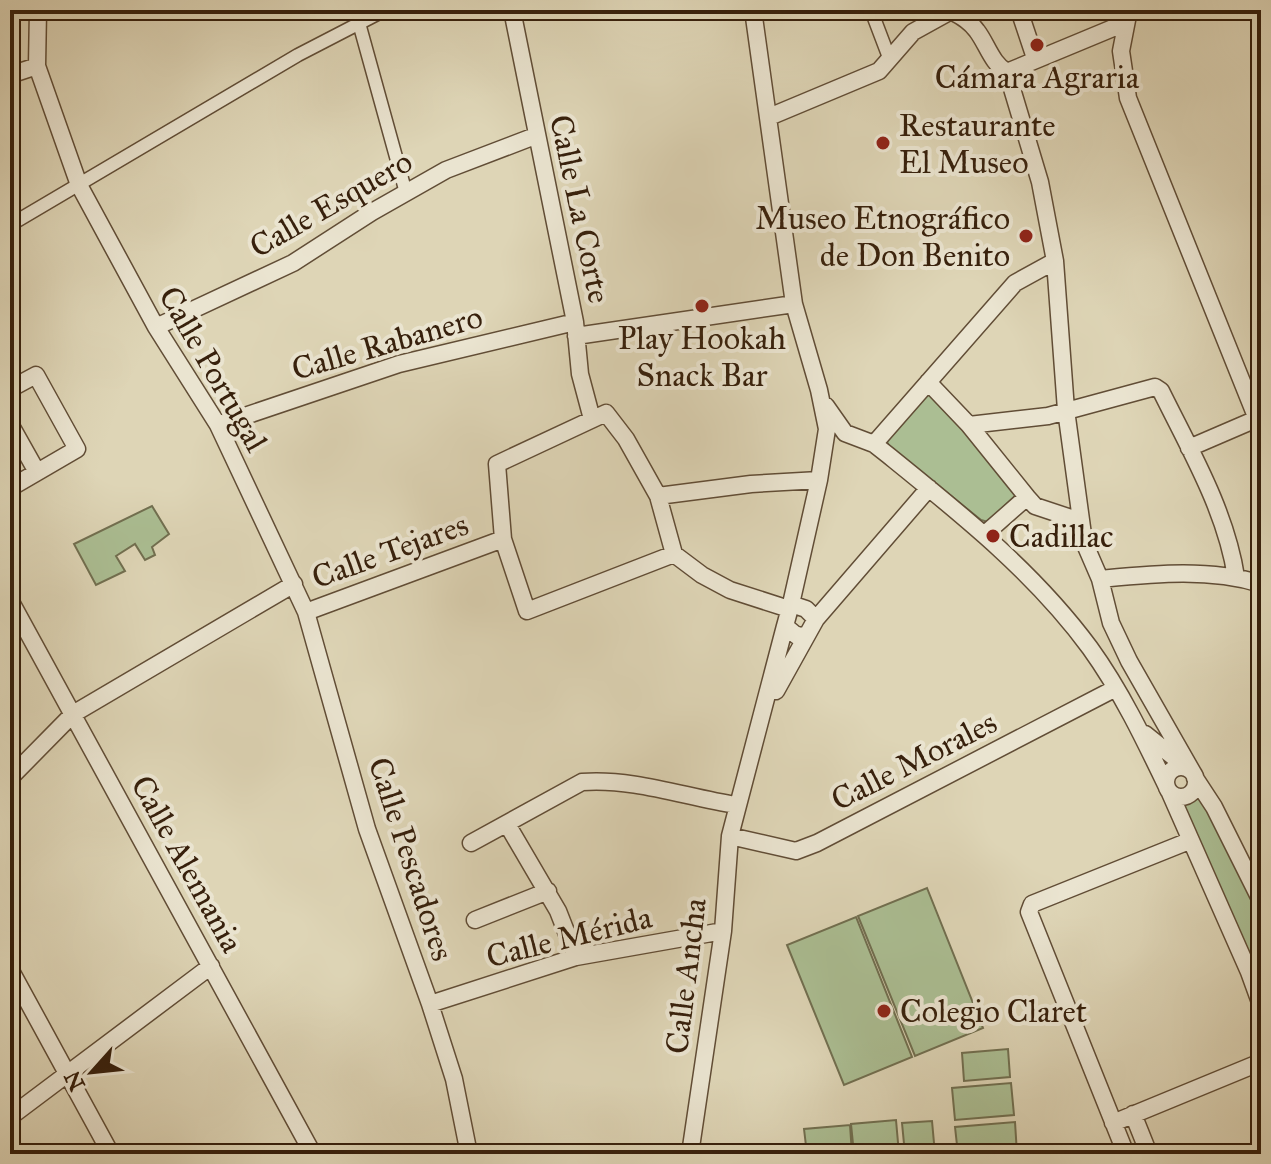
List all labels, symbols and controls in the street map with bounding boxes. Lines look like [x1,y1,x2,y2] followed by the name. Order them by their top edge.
[1028,36,1046,54] marker: Cámara Agraria
[935,58,1140,97] place label: Cámara Agraria
[899,106,1056,182] place label: Restaurante El Museo
[541,111,619,307] street label: Calle La Corte
[874,134,892,152] marker: Restaurante El Museo
[243,142,419,266] street label: Calle Esquero
[755,199,1010,275] place label: Museo Etnográfico de Don Benito
[1017,227,1035,245] marker: Museo Etnográfico de Don Benito
[150,280,276,459] street label: Calle Portugal
[287,297,487,389] street label: Calle Rabanero
[693,297,711,315] marker: Play Hookah Snack Bar
[618,319,786,395] place label: Play Hookah Snack Bar
[307,505,473,597] street label: Calle Tejares
[1009,517,1114,556] place label: Cadillac
[984,527,1002,545] marker: Cadillac
[825,703,1003,819] street label: Calle Morales
[360,752,462,966] street label: Calle Pescadores
[122,769,252,960] street label: Calle Alemania
[657,896,715,1056] street label: Calle Ancha
[482,898,656,976] street label: Calle Mérida
[900,992,1087,1031] place label: Colegio Claret
[875,1002,893,1020] marker: Colegio Claret
[52,1032,132,1112] north arrow
[58,1066,91,1095] text: N

